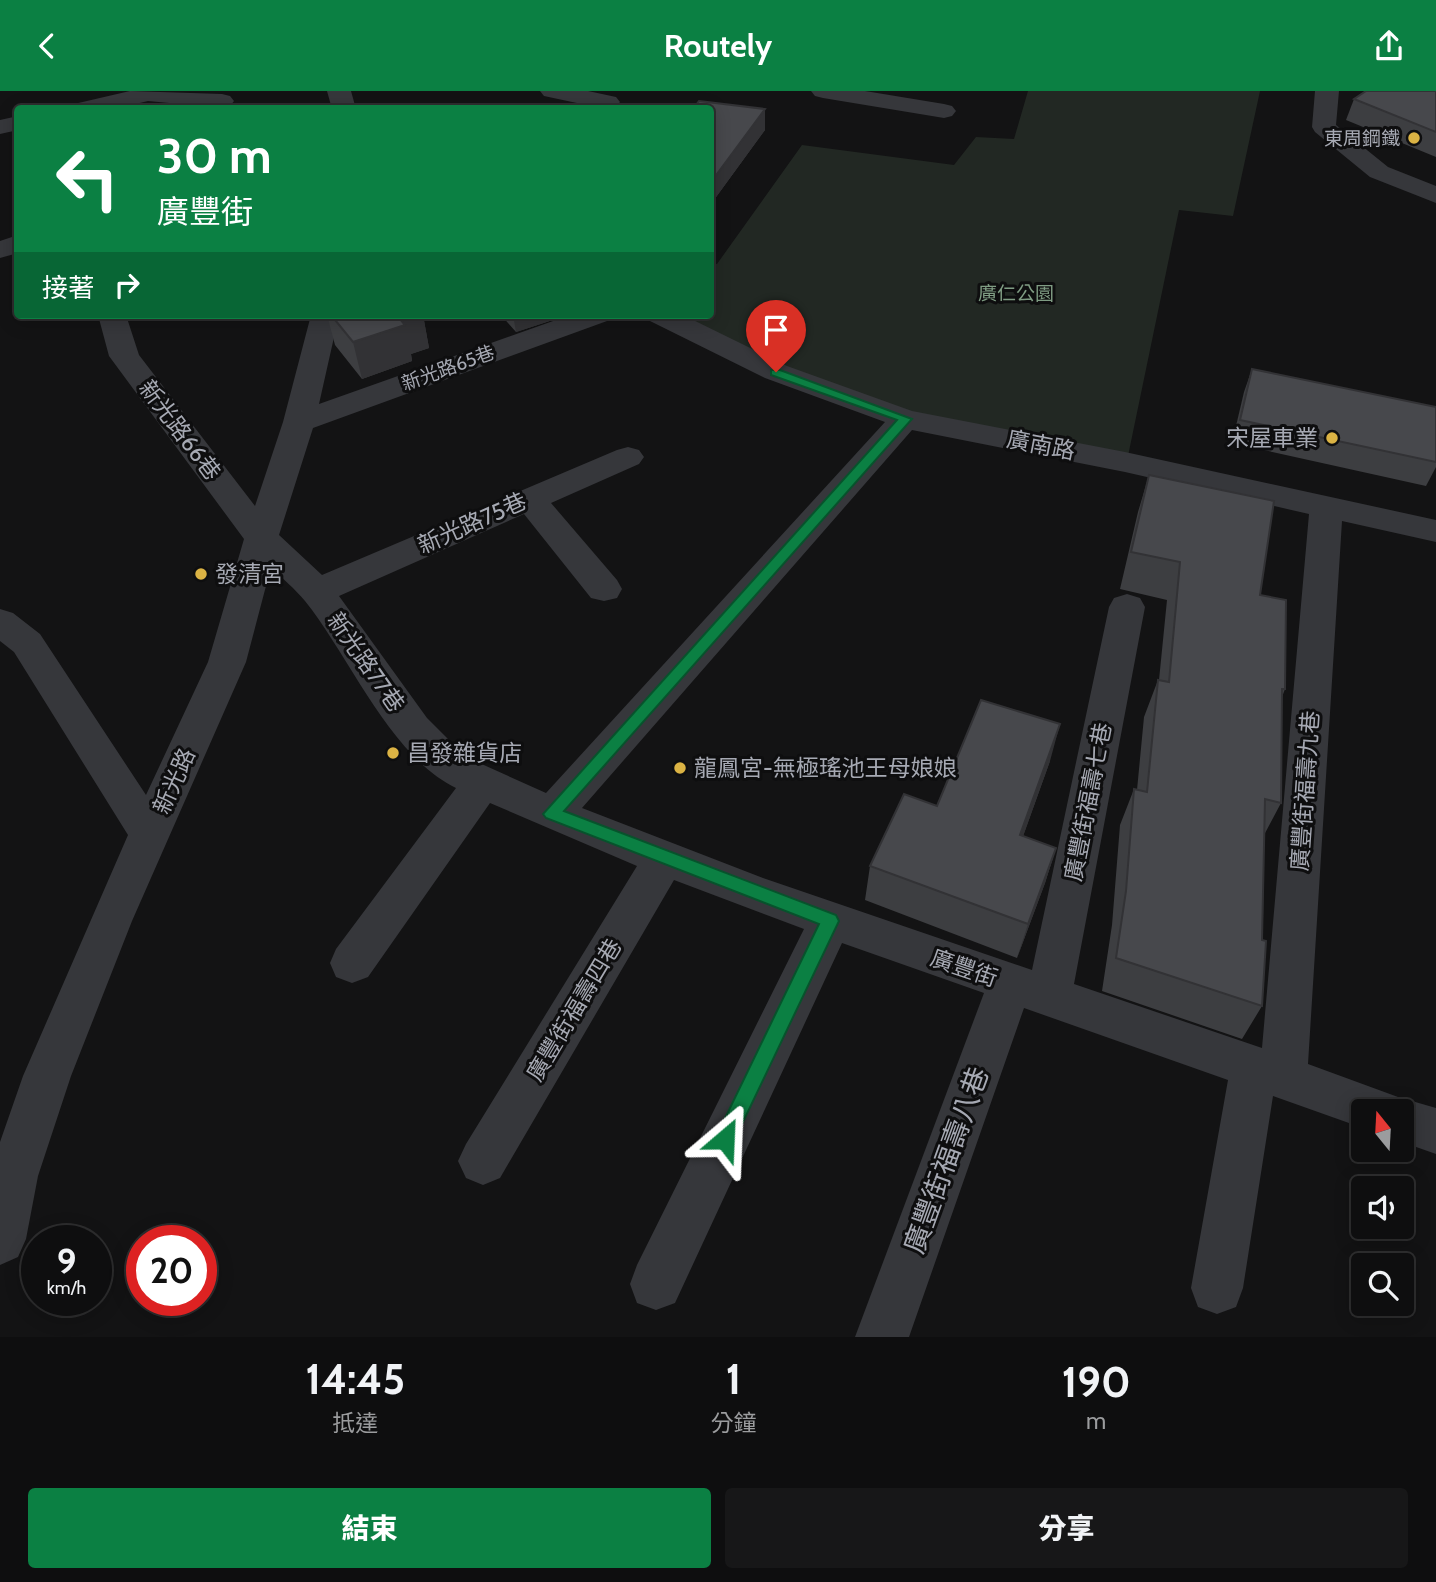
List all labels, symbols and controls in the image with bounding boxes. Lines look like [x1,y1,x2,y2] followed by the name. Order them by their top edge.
[664,26,772,65] text: Routely
[28,27,66,65] icon: back
[1370,27,1408,65] icon: share
[157,126,272,185] text: 30 m
[1324,127,1400,150] place label: 東周鋼鐵
[1406,130,1422,146] marker: 東周鋼鐵
[42,133,133,224] icon: left
[157,192,253,231] text: 廣豐街
[108,266,146,304] icon: right
[42,272,94,304] text: 接著
[978,282,1054,305] park label: 廣仁公園
[746,300,806,372] pin
[757,311,795,349] icon: arrive
[398,341,498,395] street label: 新光路65巷
[133,374,227,486] street label: 新光路66巷
[1226,424,1318,452] place label: 宋屋車業
[1004,425,1078,465] street label: 廣南路
[1324,430,1340,446] marker: 宋屋車業
[413,487,531,559] street label: 新光路75巷
[215,560,284,588] place label: 發清宮
[193,566,209,582] marker: 發清宮
[322,607,410,717] street label: 新光路77巷
[1285,710,1325,872] street label: 廣豐街福壽九巷
[1059,720,1117,884] street label: 廣豐街福壽七巷
[407,739,522,767] place label: 昌發雜貨店
[147,744,201,818] street label: 新光路
[385,745,401,761] marker: 昌發雜貨店
[694,754,957,782] place label: 龍鳳宮-無極瑤池王母娘娘
[672,760,688,776] marker: 龍鳳宮-無極瑤池王母娘娘
[521,934,627,1086] street label: 廣豐街福壽四巷
[927,944,1001,992] street label: 廣豐街
[897,1062,995,1258] street label: 廣豐街福壽八巷
[1351,1099,1414,1162] north arrow
[1351,1099,1414,1316] map controls
[688,1102,762,1176] position arrow
[1351,1176,1414,1239] button: sound
[126,1225,217,1316] speed limit sign: 20
[57,1240,76,1283] text: 9
[1351,1253,1414,1316] button: search
[47,1277,86,1299] text: km/h
[305,1353,405,1405] text: 14:45
[726,1353,741,1405] text: 1
[1062,1356,1131,1408] text: 190
[1086,1407,1106,1435] text: m
[332,1409,378,1437] text: 抵達
[710,1409,756,1437] text: 分鐘
[28,1488,711,1568] button: 結束
[725,1488,1408,1568] button: 分享

